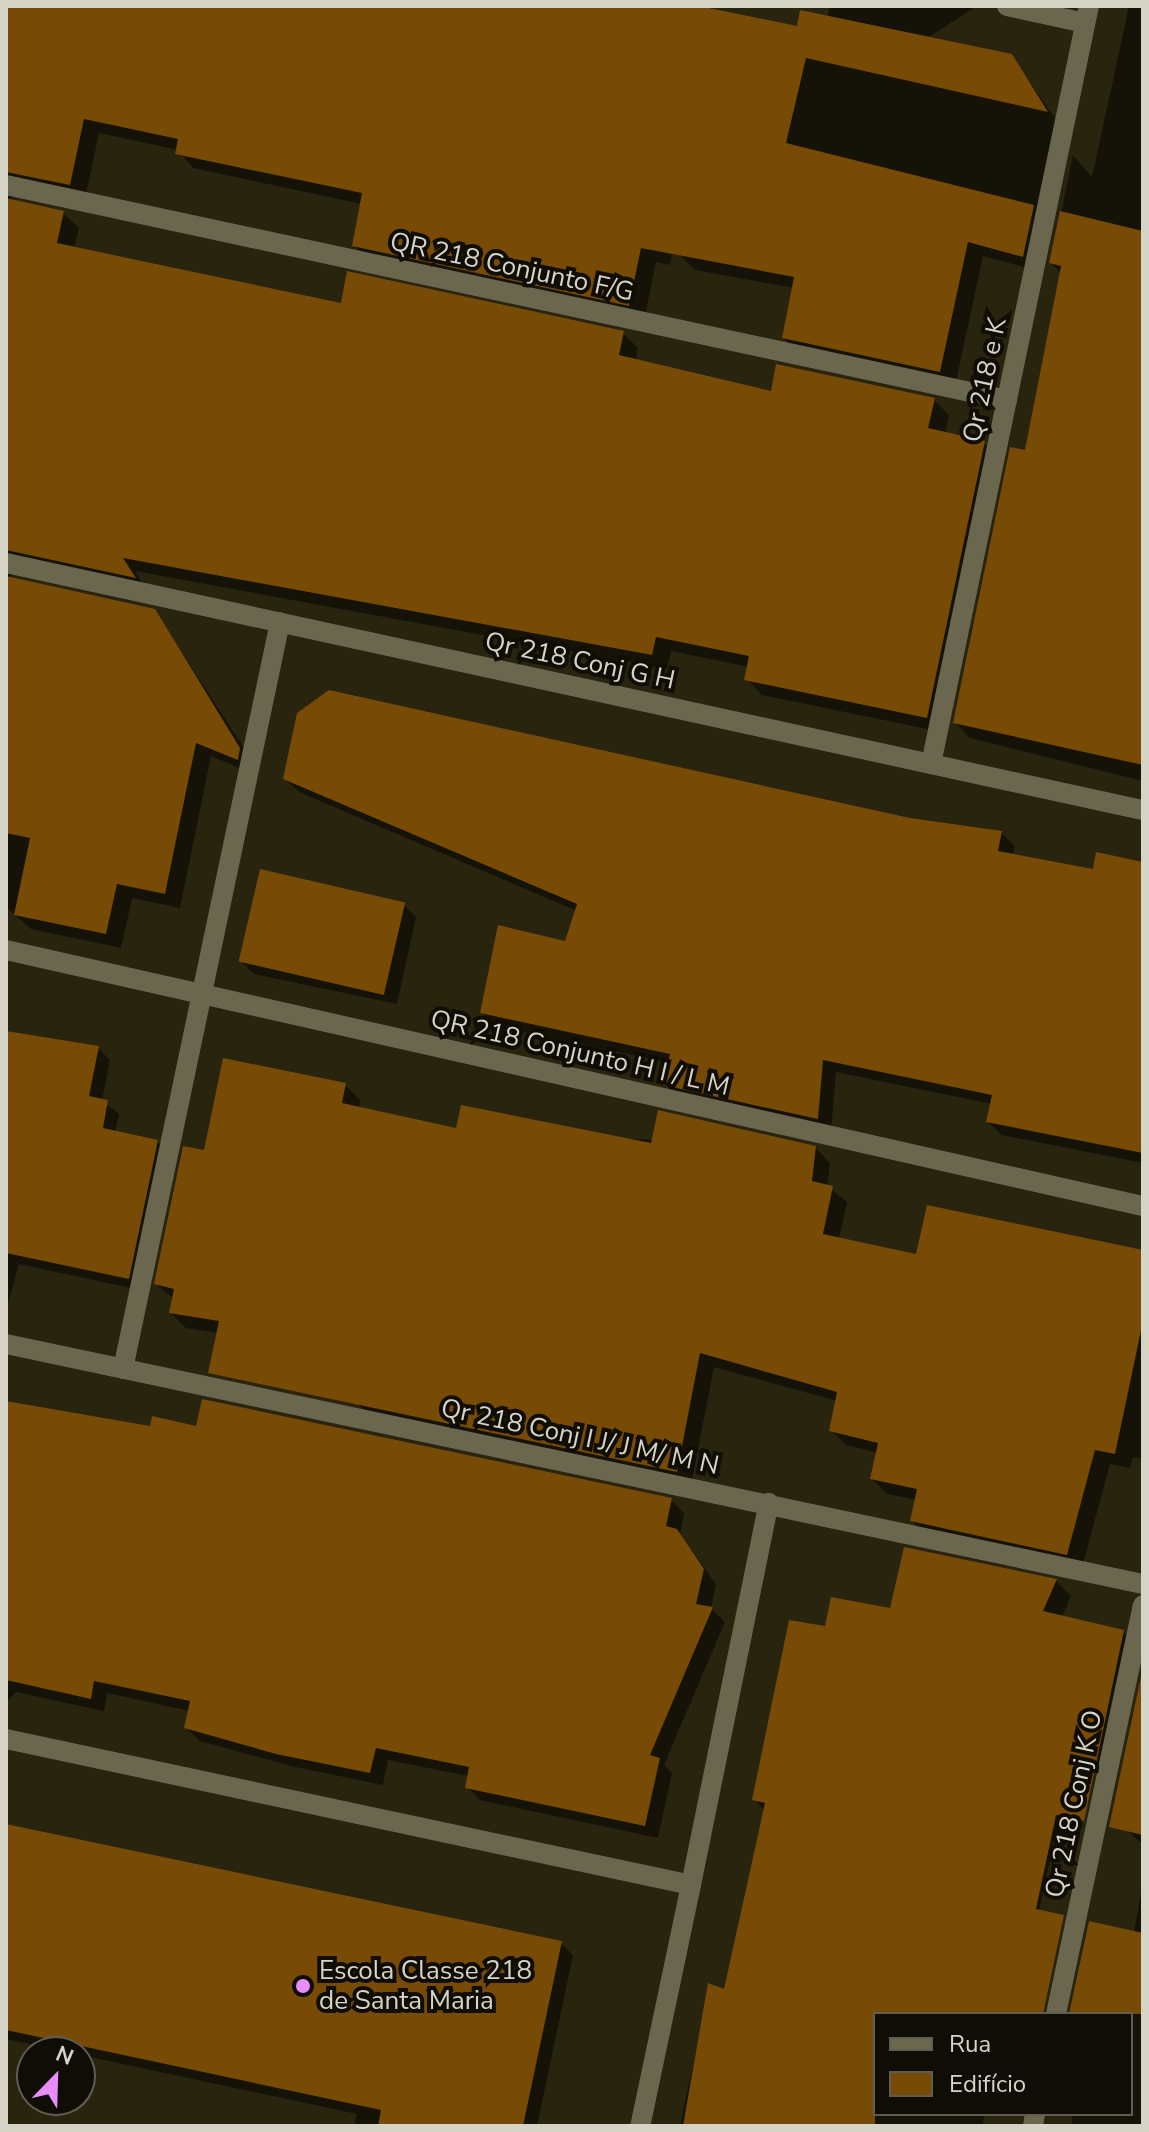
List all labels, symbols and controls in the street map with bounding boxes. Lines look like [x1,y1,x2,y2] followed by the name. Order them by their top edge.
[387,226,637,308] street label: QR 218 Conjunto F/G
[957,315,1013,445] street label: Qr 218 e K
[482,626,678,696] street label: Qr 218 Conj G H
[428,1003,732,1103] street label: QR 218 Conjunto H I / L M
[438,1392,722,1482] street label: Qr 218 Conj I J/ J M/ M N
[1039,1707,1109,1901] street label: Qr 218 Conj K O
[319,1955,532,2016] place label: Escola Classe 218 de Santa Maria
[294,1977,312,1995] marker: Escola Classe 218 de Santa Maria
[873,2012,1133,2116] legend
[949,2028,991,2060] text: Rua
[16,2036,96,2116] north arrow
[51,2039,78,2073] text: N
[949,2068,1026,2100] text: Edifício

